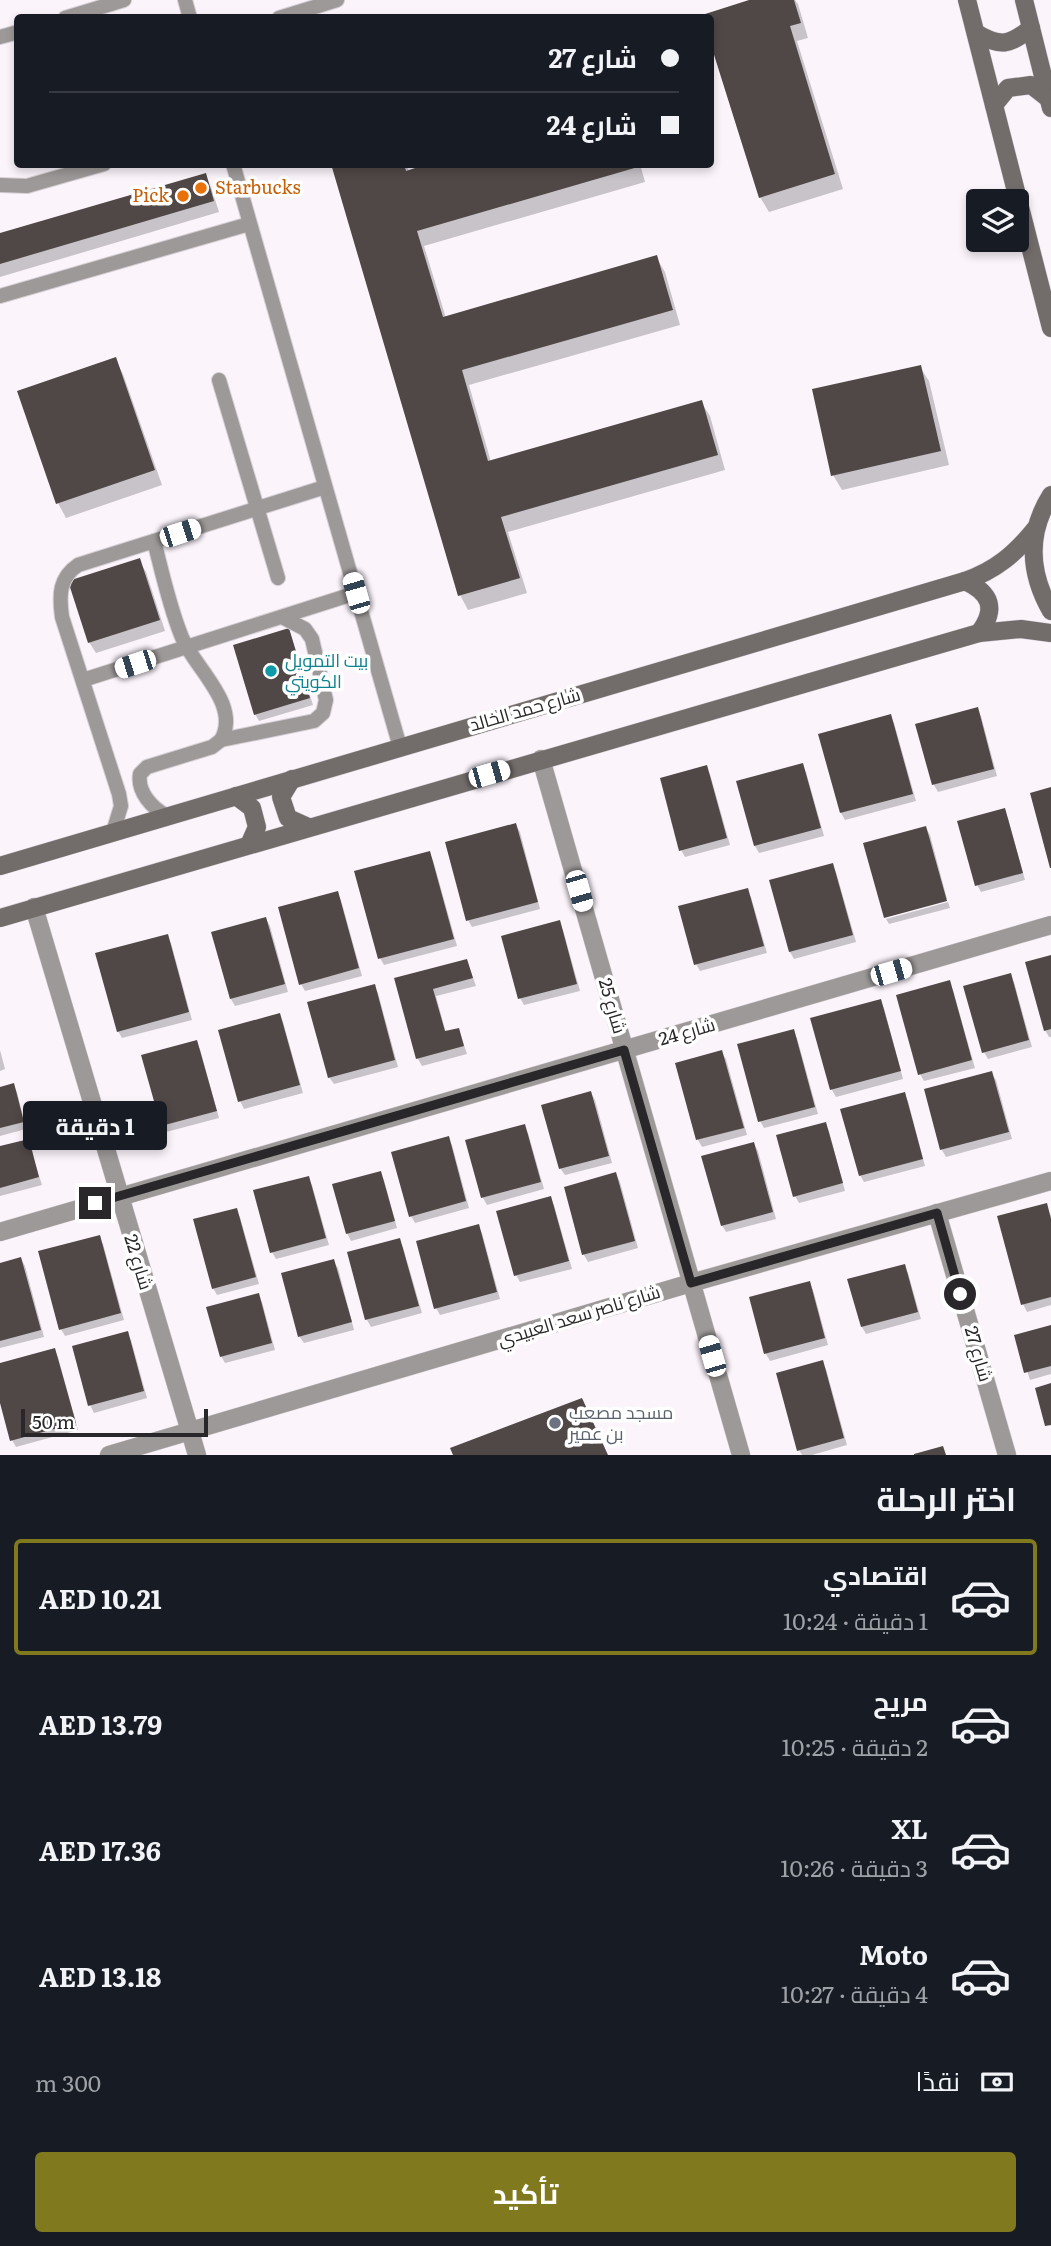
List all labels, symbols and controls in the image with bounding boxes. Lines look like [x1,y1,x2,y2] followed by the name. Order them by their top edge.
[548,37,637,76] text: شارع 27
[547,104,637,143] text: شارع 24
[215,173,301,200] place label: Starbucks
[193,180,209,196] marker: Starbucks
[132,181,170,208] place label: Pick
[175,188,191,204] marker: Pick
[966,189,1029,252] map controls
[966,189,1029,252] button: layers
[157,517,204,549] car
[341,570,372,616] car
[285,646,368,696] place label: بيت التمويل الكويتي
[112,648,159,680] car
[263,663,279,679] marker: بيت التمويل الكويتي
[466,680,583,737] street label: شارع حمد الخالد
[466,758,513,790] car
[564,868,595,914] car
[868,956,915,988] car
[593,975,634,1037] street label: شارع 25
[655,1010,718,1051] street label: شارع 24
[23,1102,167,1150] callout: 1 دقيقة
[55,1108,135,1142] text: 1 دقيقة
[79,1187,111,1219] route end
[118,1230,161,1293] street label: شارع 22
[494,1277,664,1354] street label: شارع ناصر سعد العبيدي
[944,1278,976,1310] route start
[959,1323,1000,1384] street label: شارع 27
[697,1333,728,1379] car
[568,1398,673,1446] place label: مسجد مصعب بن عمير
[21,1406,208,1438] scale bar
[32,1407,75,1435] text: 50 m
[547,1415,563,1431] marker: مسجد مصعب بن عمير
[877,1473,1016,1521] text: اختر الرحلة
[823,1554,928,1593] text: اقتصادي
[949,1566,1012,1629] icon: car
[39,1578,161,1617] text: AED 10.21
[783,1603,928,1637] text: 1 دقيقة · 10:24
[873,1680,928,1719] text: مريح
[949,1692,1012,1755] icon: car
[39,1704,162,1743] text: AED 13.79
[782,1729,928,1763] text: 2 دقيقة · 10:25
[891,1808,928,1847] text: XL
[949,1818,1012,1881] icon: car
[39,1830,161,1869] text: AED 17.36
[780,1850,928,1884] text: 3 دقيقة · 10:26
[859,1934,928,1973] text: Moto
[949,1944,1012,2007] icon: car
[39,1956,161,1995] text: AED 13.18
[781,1976,928,2010] text: 4 دقيقة · 10:27
[916,2060,960,2099] text: نقدًا
[978,2063,1016,2101] icon: cash
[35,2065,101,2099] text: 300 m
[35,2152,1016,2232] button: تأكيد

